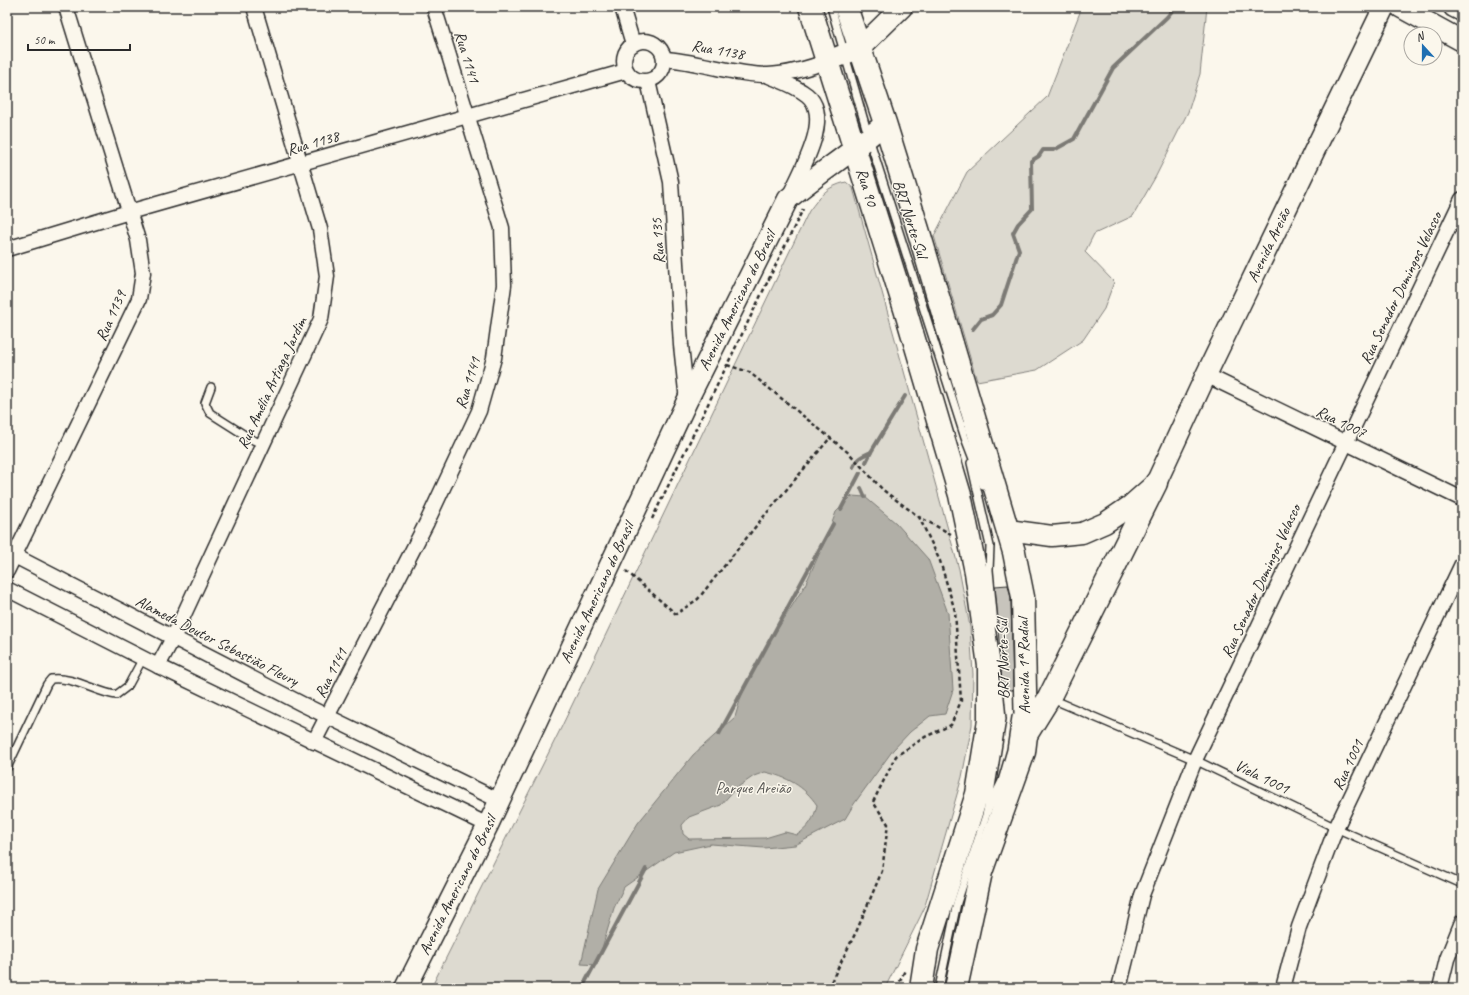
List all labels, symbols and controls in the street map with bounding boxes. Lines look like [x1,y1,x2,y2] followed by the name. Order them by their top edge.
[28,26,130,52] scale bar
[1403,26,1443,66] north arrow
[1414,28,1427,44] text: N
[450,29,485,86] street label: Rua 1141
[34,32,56,48] text: 50 m
[690,36,748,65] street label: Rua 1138
[285,126,343,160] street label: Rua 1138
[851,166,883,210] street label: Rua 90
[888,178,933,263] street label: BRT Norte-Sul
[1242,203,1296,285] street label: Avenida Areião
[1355,207,1448,367] street label: Rua Senador Domingos Velasco
[646,217,670,265] street label: Rua 135
[694,225,782,374] street label: Avenida Americano do Brasil
[91,286,132,344] street label: Rua 1139
[233,312,312,452] street label: Rua Amélia Artiaga Jardim
[451,354,486,411] street label: Rua 1141
[1313,401,1370,443] street label: Rua 1007
[1217,499,1306,661] street label: Rua Senador Domingos Velasco
[555,516,640,666] street label: Avenida Americano do Brasil
[132,591,303,691] street label: Alameda Doutor Sebastião Fleury
[992,615,1014,699] street label: BRT Norte-Sul
[1013,615,1035,714] street label: Avenida 1ª Radial
[310,644,352,701] street label: Rua 1141
[1328,736,1369,793] street label: Rua 1001
[1232,755,1293,799] street label: Viela 1001
[715,778,792,798] park label: Parque Areião
[414,809,502,958] street label: Avenida Americano do Brasil

